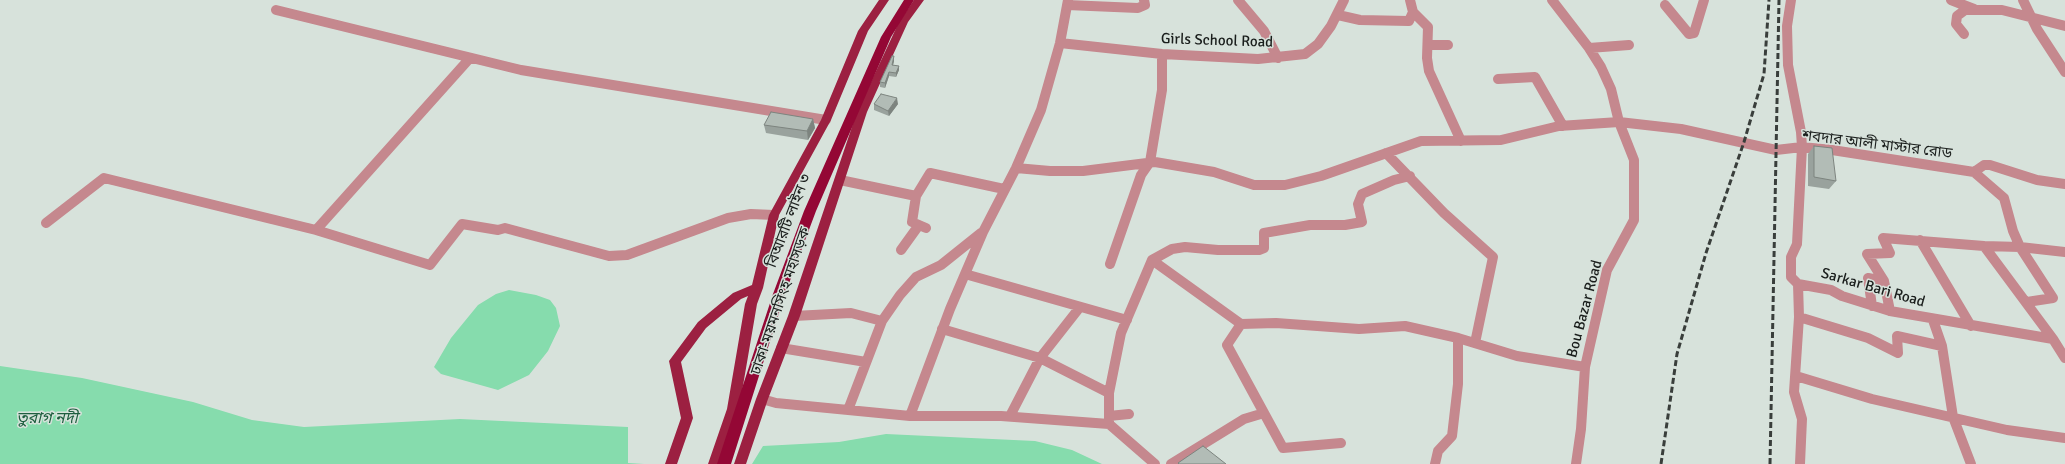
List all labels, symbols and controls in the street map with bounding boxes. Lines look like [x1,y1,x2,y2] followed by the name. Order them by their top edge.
[1160,30,1274,52] street label: Girls School Road
[1801,127,1953,163] street label: শবদার আলী মাস্টার রোড
[763,172,815,270] street label: বিআরটি লাইন ৩
[747,225,815,377] street label: ঢাকা-ময়মনসিংহ মহাসড়ক
[1563,258,1607,360] street label: Bou Bazar Road
[1819,265,1927,311] street label: Sarkar Bari Road
[16,409,78,429] water label: তুরাগ নদী

